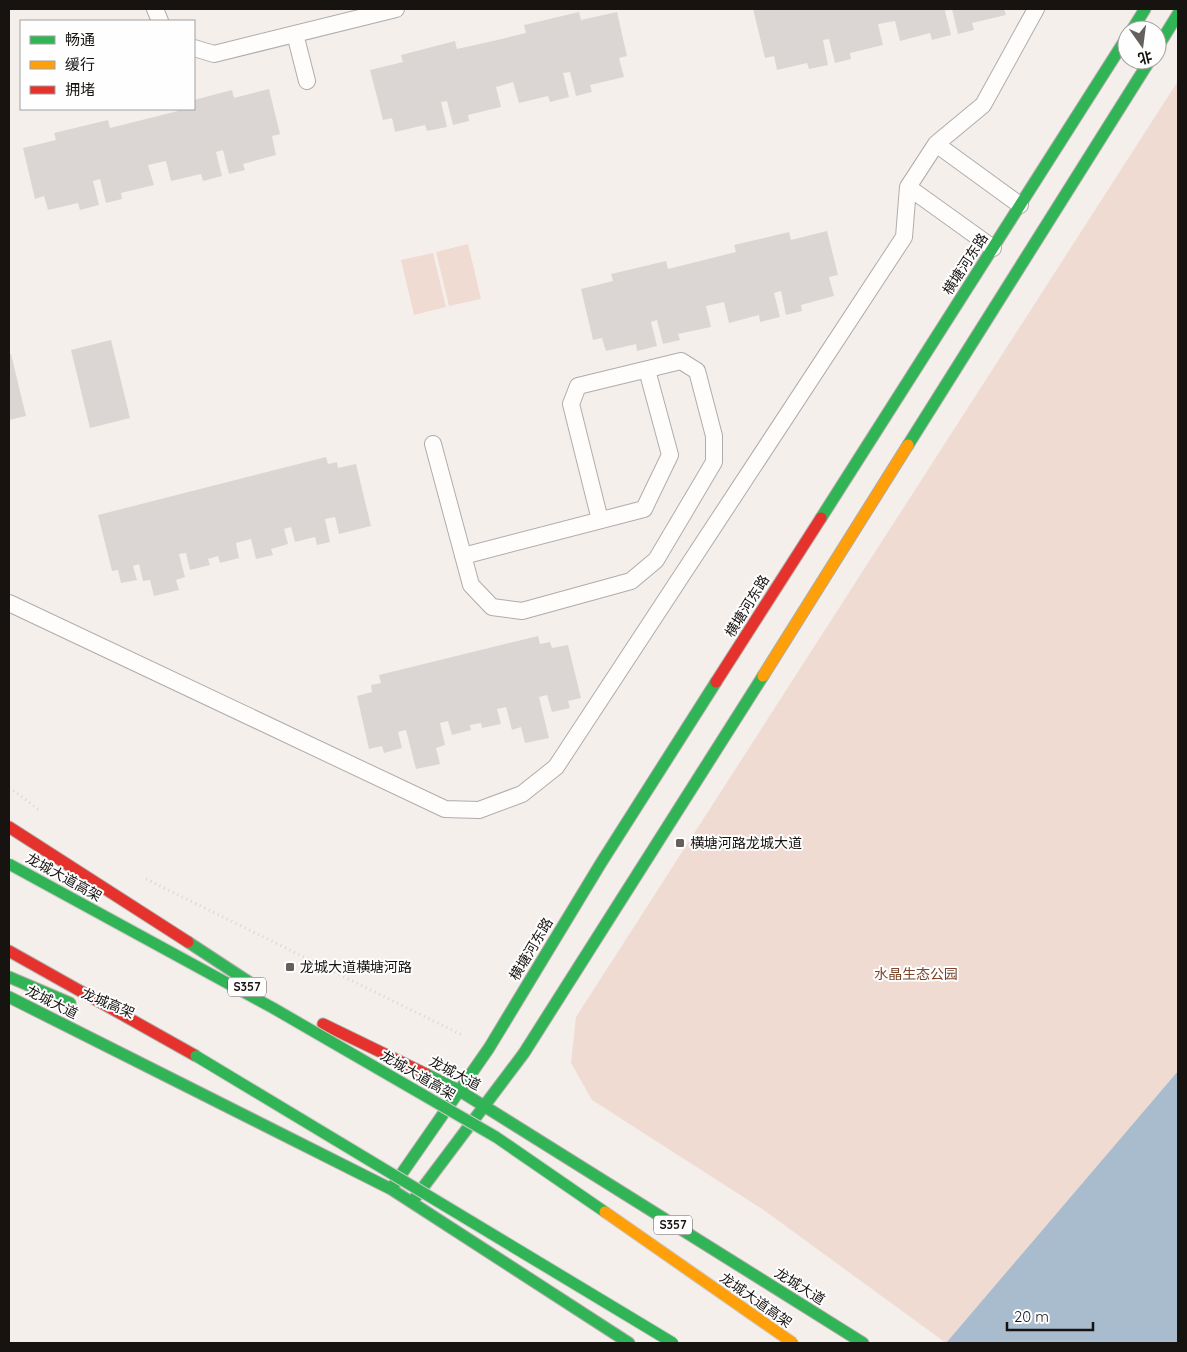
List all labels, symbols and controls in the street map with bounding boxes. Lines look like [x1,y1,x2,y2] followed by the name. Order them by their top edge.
[20,20,195,110] legend
[1117,20,1167,70] north arrow
[65,30,95,49] text: 畅通
[1136,47,1154,68] text: 北
[65,55,95,74] text: 缓行
[65,80,95,99] text: 拥堵
[938,230,992,298] street label: 横塘河东路
[721,572,773,640] street label: 横塘河东路
[690,834,802,852] place label: 横塘河路龙城大道
[674,837,686,849] marker: 横塘河路龙城大道
[23,849,105,905] street label: 龙城大道高架
[505,914,557,984] street label: 横塘河东路
[300,958,412,976] place label: 龙城大道横塘河路
[284,961,296,973] marker: 龙城大道横塘河路
[874,965,958,983] park label: 水晶生态公园
[228,978,266,996] road number: S357
[23,981,81,1023] street label: 龙城大道
[79,984,137,1022] street label: 龙城高架
[377,1046,459,1104] street label: 龙城大道高架
[426,1052,484,1094] street label: 龙城大道
[654,1216,692,1234] road number: S357
[771,1264,829,1308] street label: 龙城大道
[716,1269,796,1331] street label: 龙城大道高架
[1007,1300,1093,1332] scale bar
[1014,1307,1049,1326] text: 20 m

